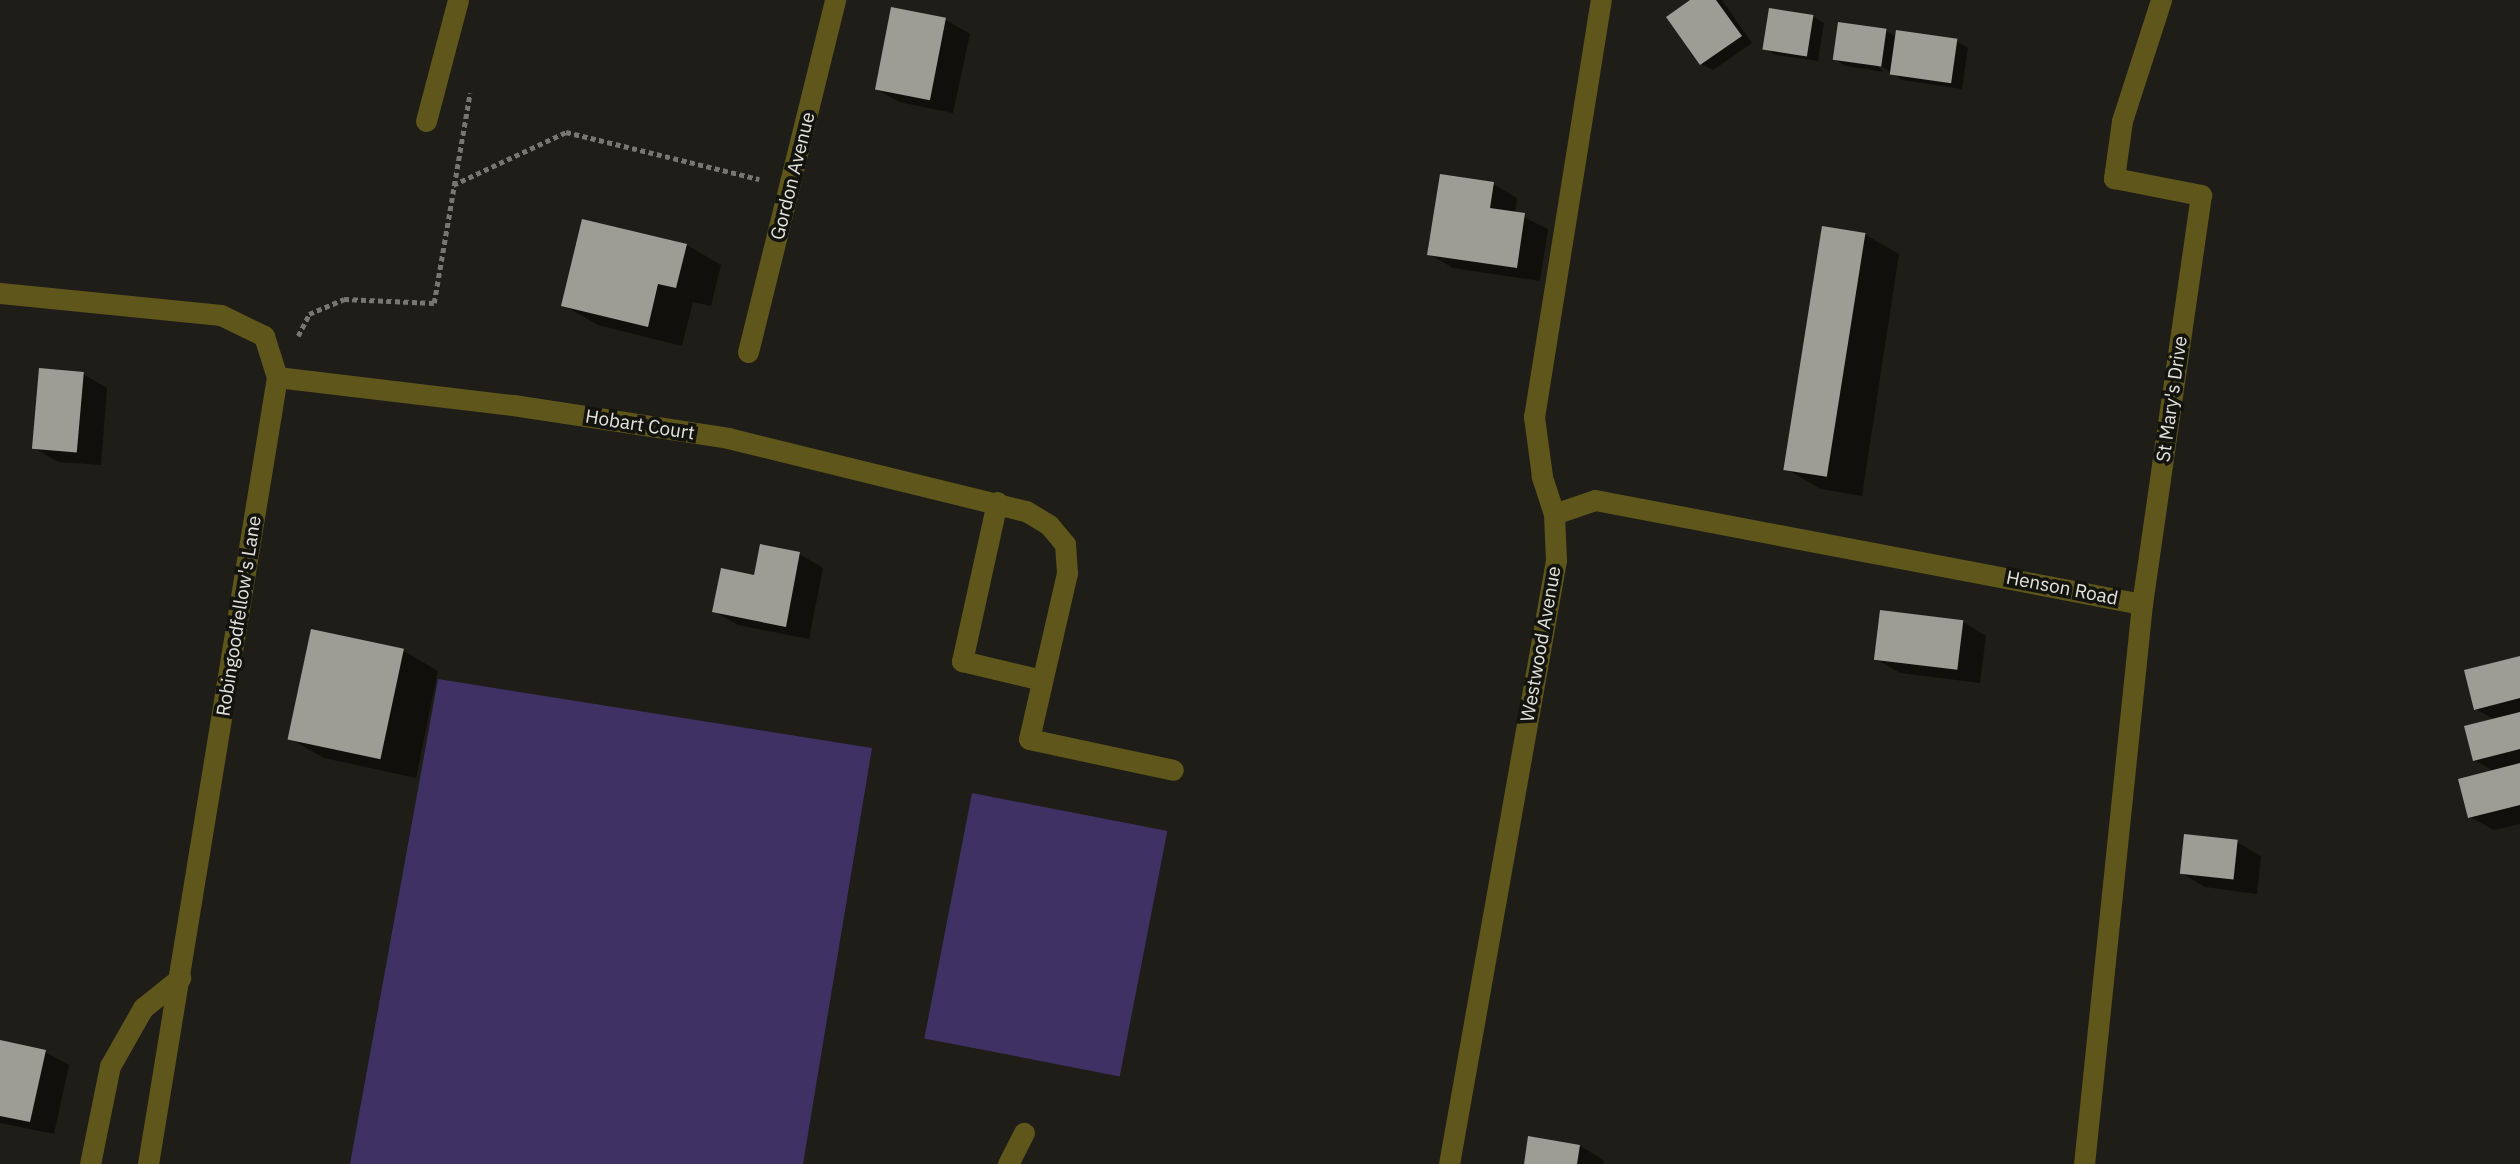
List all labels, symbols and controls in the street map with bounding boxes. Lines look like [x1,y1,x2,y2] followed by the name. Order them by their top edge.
[766,110,820,242] street label: Gordon Avenue
[2152,334,2192,464] street label: St Mary's Drive
[584,405,696,445] street label: Hobart Court
[212,514,266,718] street label: Robingoodfellow's Lane
[1516,564,1566,724] street label: Westwood Avenue
[2004,566,2120,610] street label: Henson Road

